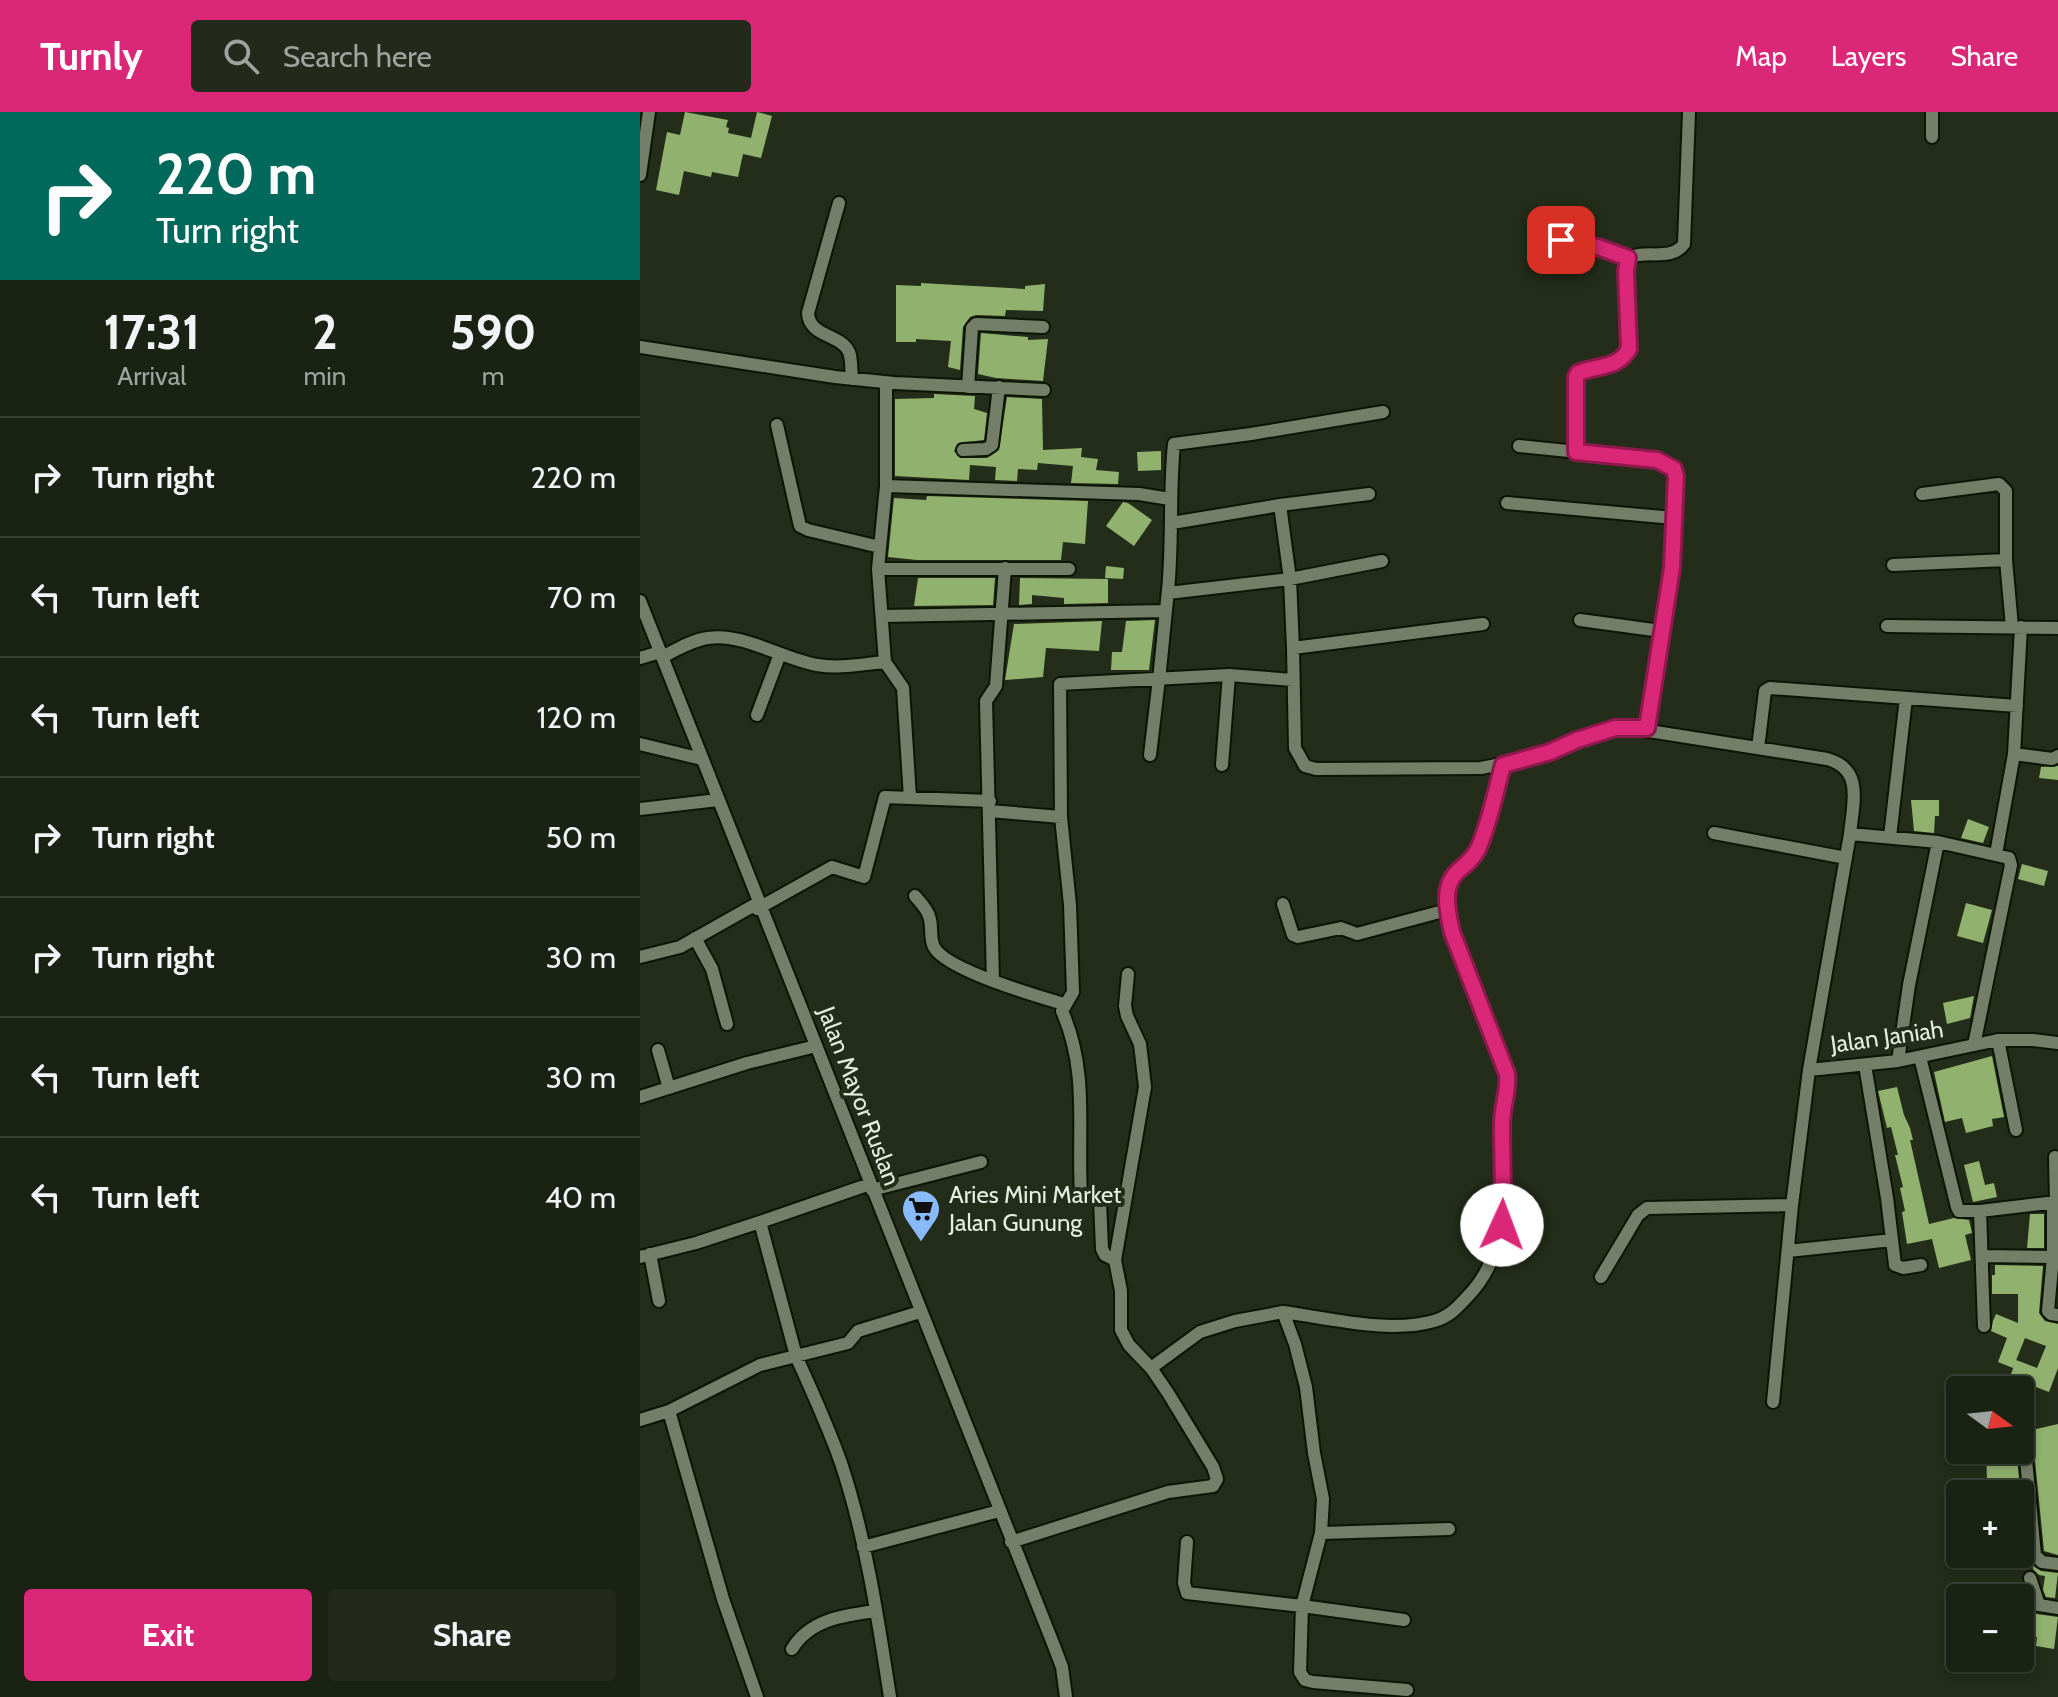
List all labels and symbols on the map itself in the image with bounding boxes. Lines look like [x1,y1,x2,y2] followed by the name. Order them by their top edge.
[1527,206,1595,274] pin
[812,1001,907,1189] street label: Jalan Mayor Ruslan
[1828,1014,1945,1059] street label: Jalan Janiah
[948,1180,1121,1237] place label: Aries Mini Market Jalan Gunung
[1460,1183,1544,1267] position arrow
[900,1188,942,1243] supermarket icon: Aries Mini Market Jalan Gunung
[1946,1376,2034,1464] north arrow

